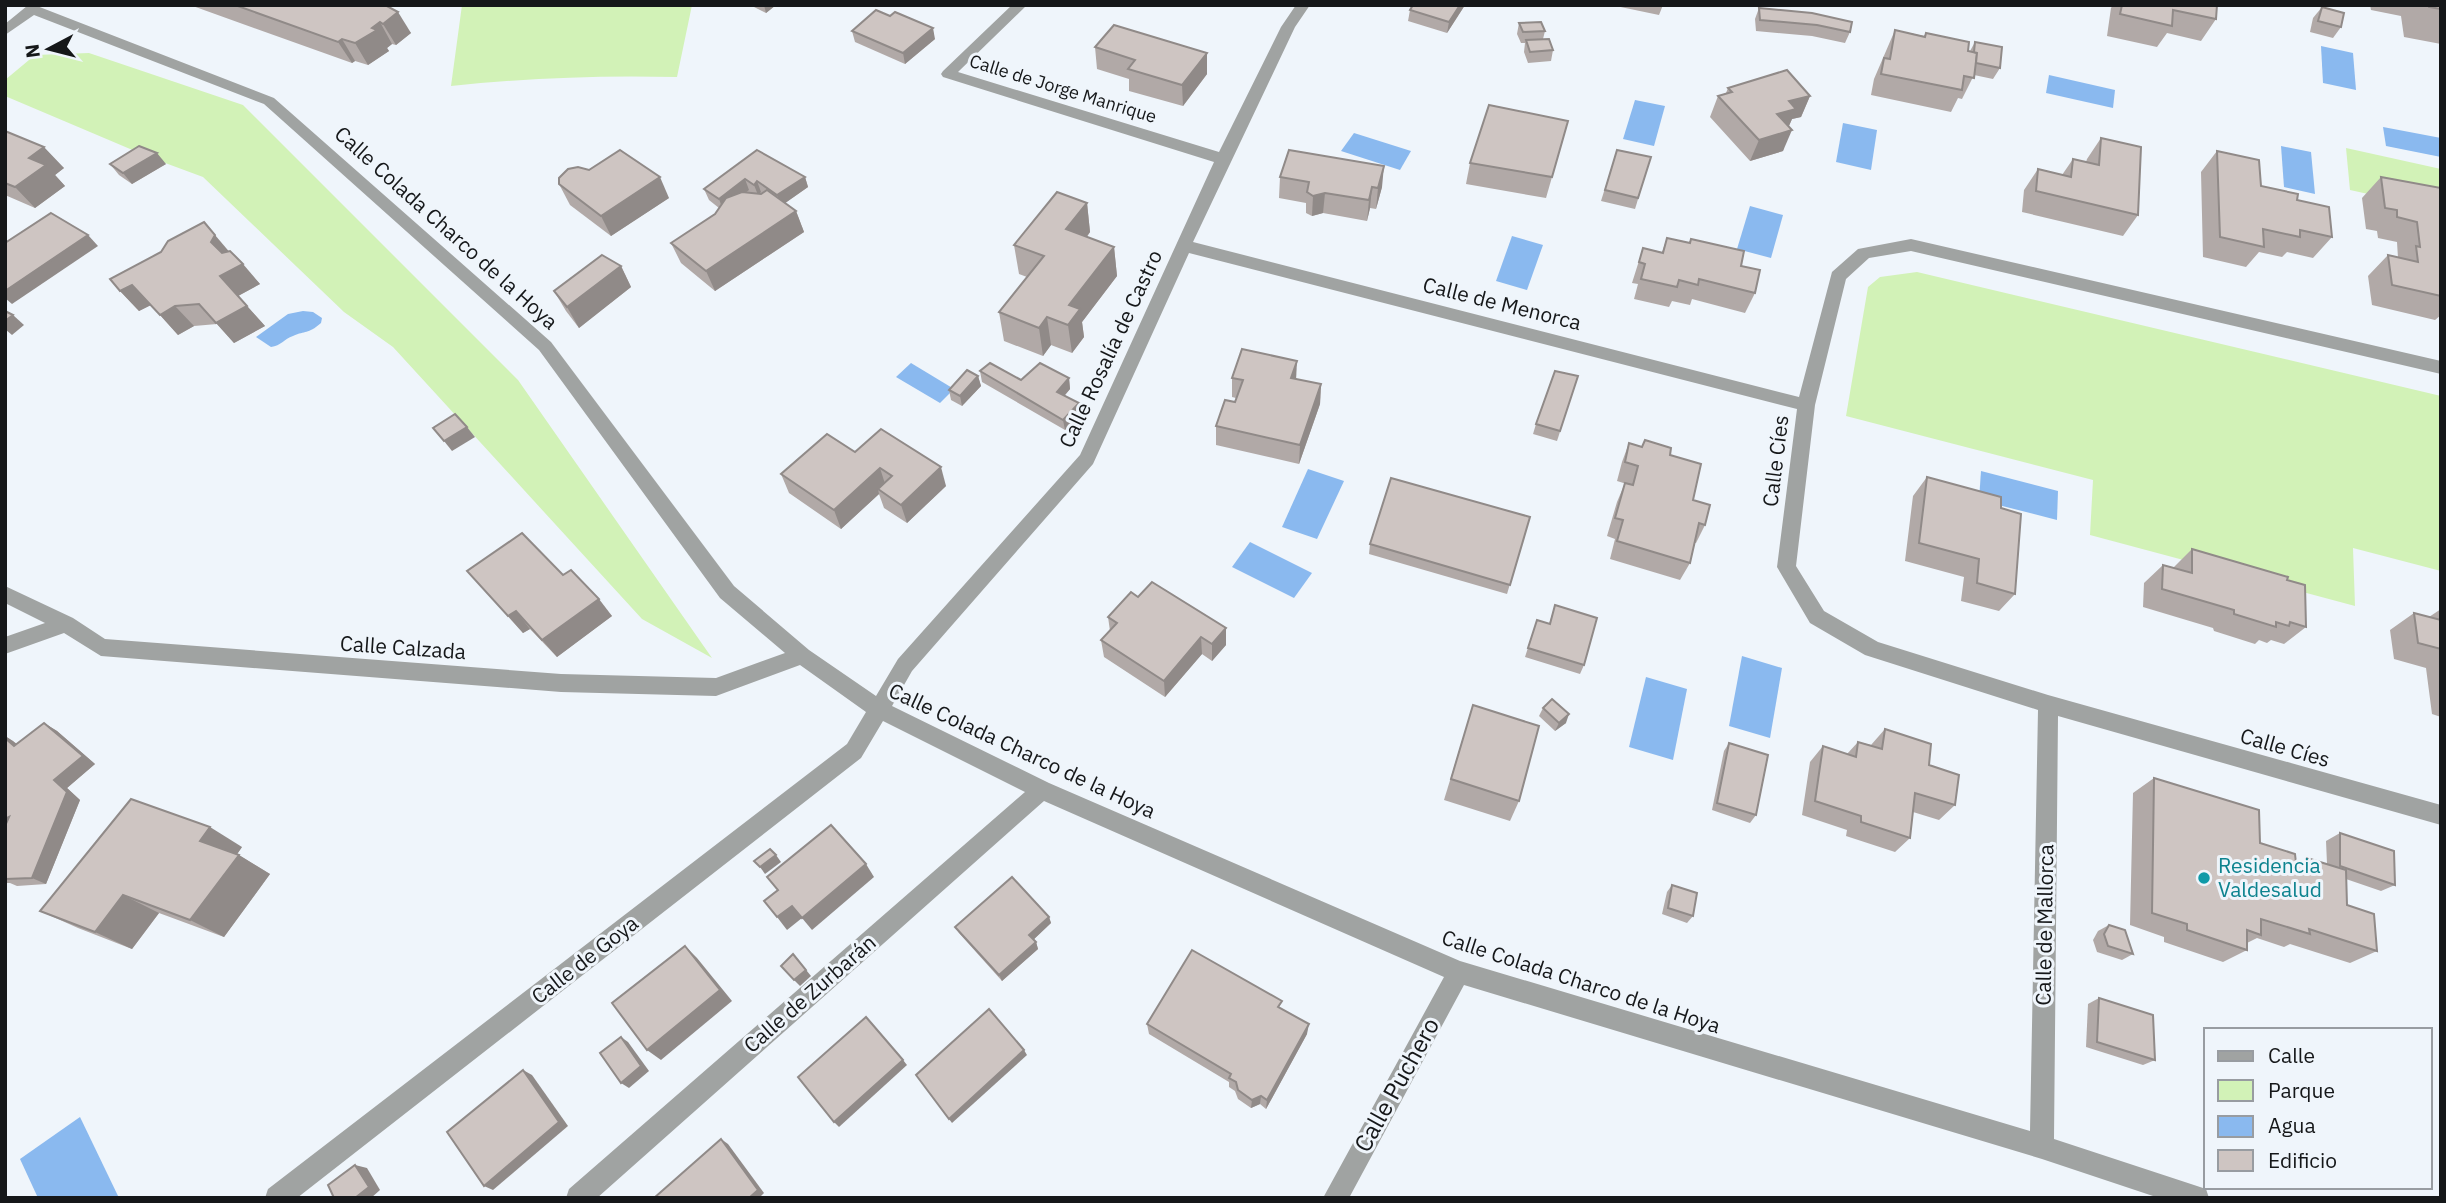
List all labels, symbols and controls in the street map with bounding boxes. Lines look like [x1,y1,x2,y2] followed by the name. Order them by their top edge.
[14,14,84,84] north arrow
[19,43,45,59] text: N
[967,49,1160,128] street label: Calle de Jorge Manrique
[329,119,564,335] street label: Calle Colada Charco de la Hoya
[1052,245,1168,452] street label: Calle Rosalía de Castro
[1420,270,1584,336] street label: Calle de Menorca
[1755,413,1795,508] street label: Calle Cíes
[339,629,467,665] street label: Calle Calzada
[884,676,1160,824] street label: Calle Colada Charco de la Hoya
[2237,721,2333,773] street label: Calle Cíes
[2029,844,2059,1006] street label: Calle de Mallorca
[2218,851,2322,903] place label: Residencia Valdesalud
[2196,870,2212,886] marker: Residencia Valdesalud
[525,909,644,1010] street label: Calle de Goya
[1438,923,1724,1039] street label: Calle Colada Charco de la Hoya
[737,928,881,1058] street label: Calle de Zurbarán
[1346,1012,1446,1157] street label: Calle Puchero
[2204,1028,2432,1189] legend
[2268,1041,2315,1069] text: Calle
[2268,1076,2335,1104] text: Parque
[2268,1111,2316,1139] text: Agua
[2268,1146,2337,1174] text: Edificio

